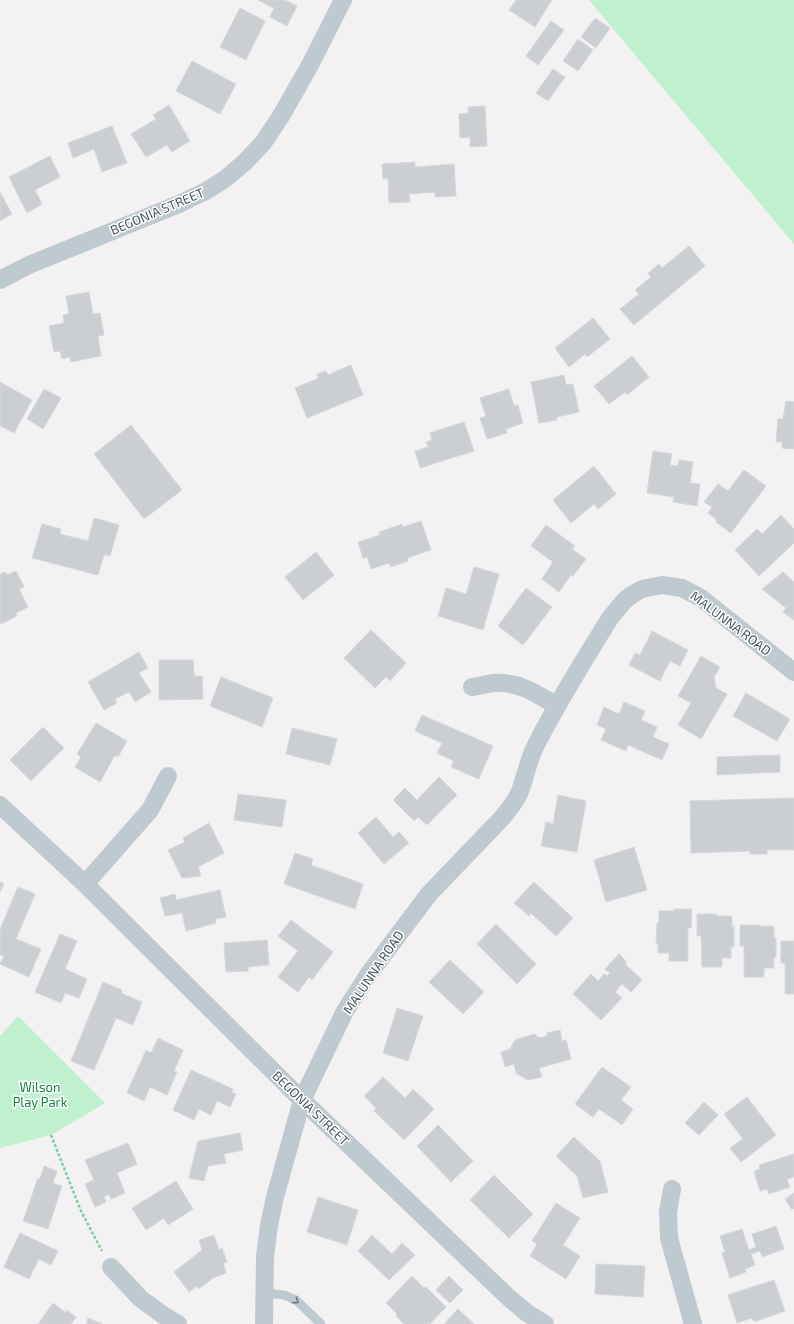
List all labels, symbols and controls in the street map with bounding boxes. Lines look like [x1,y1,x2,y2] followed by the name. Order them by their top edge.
[108,184,207,238] street label: BEGONIA STREET
[687,587,775,659] street label: MALUNNA ROAD
[339,927,407,1017] street label: MALUNNA ROAD
[269,1067,353,1149] street label: BEGONIA STREET
[13,1079,68,1110] park label: Wilson Play Park
[292,1297,299,1304] one-way arrow

